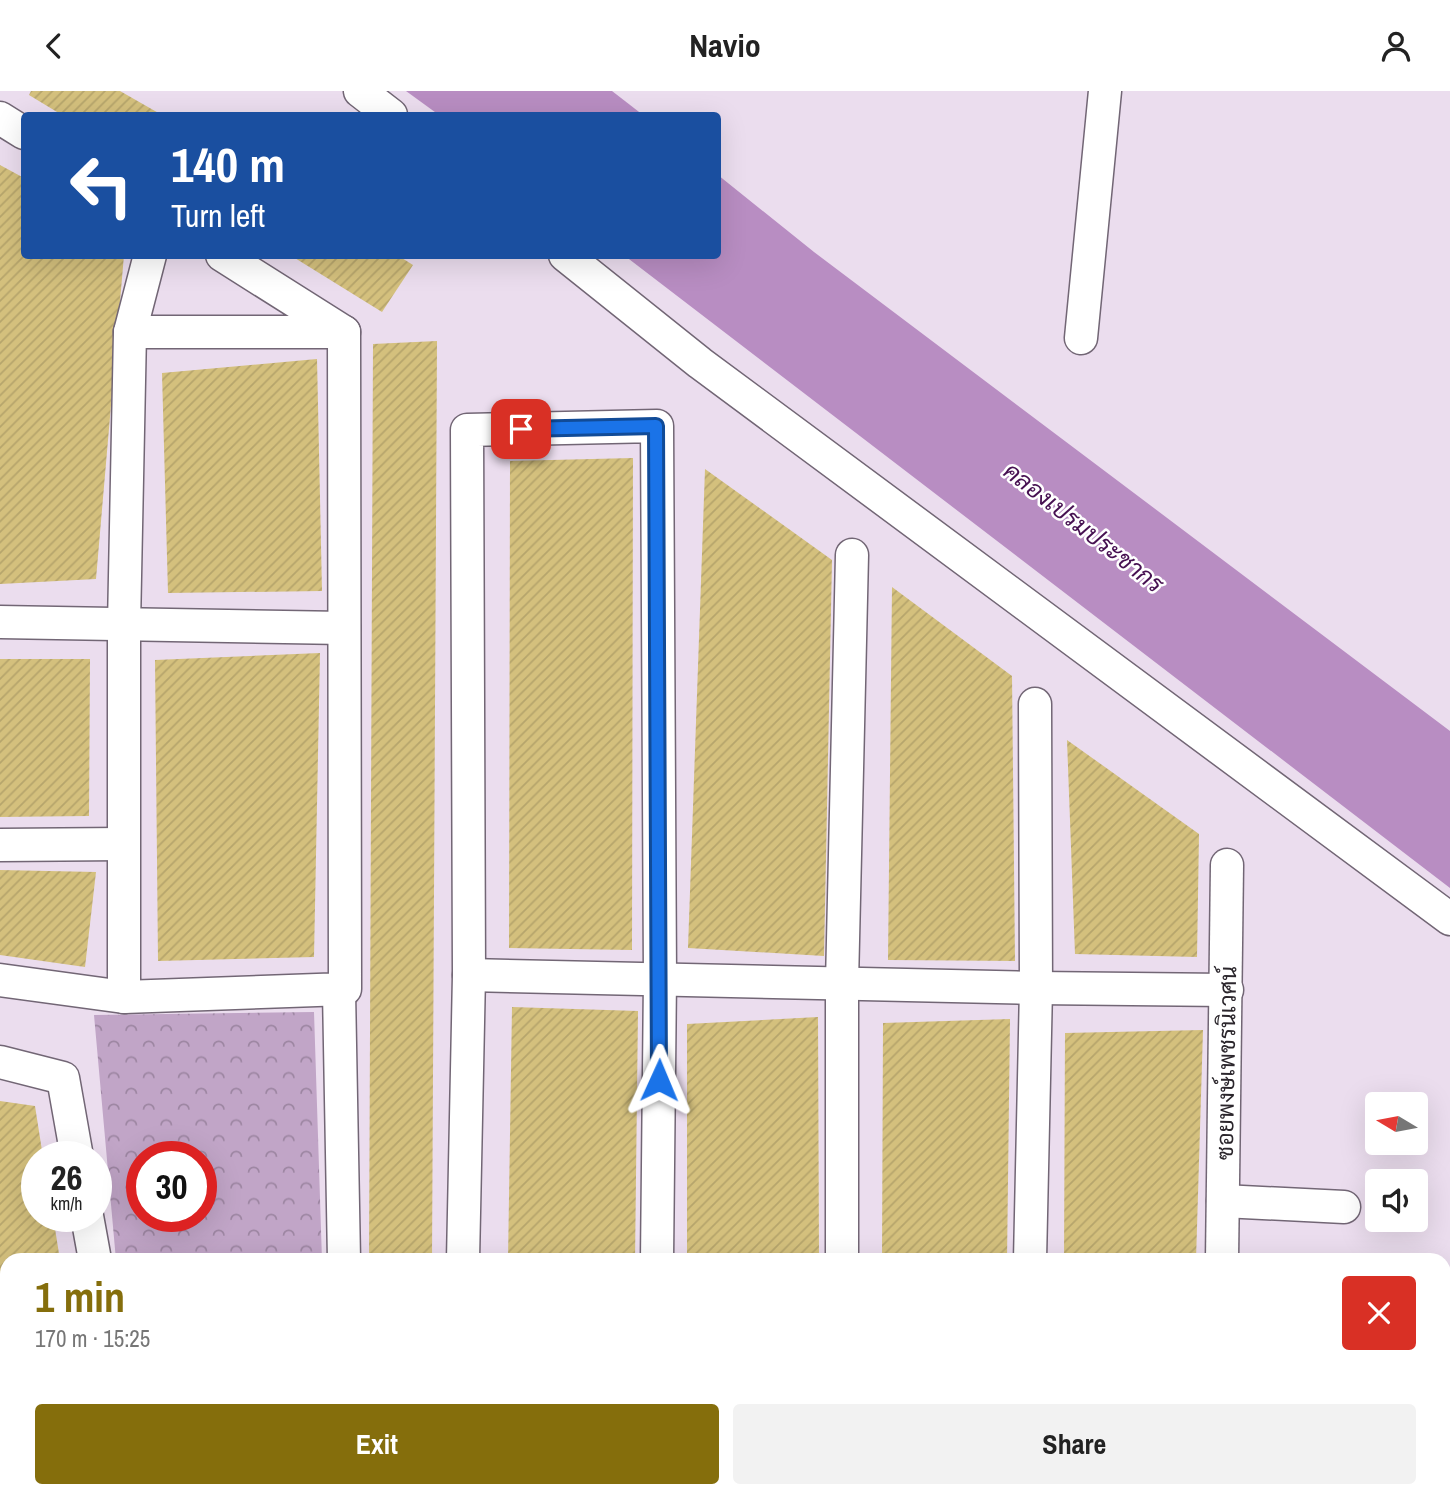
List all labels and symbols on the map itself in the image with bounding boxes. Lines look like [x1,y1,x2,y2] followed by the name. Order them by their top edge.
[491,399,551,459] pin
[997,454,1172,600] water label: คลองเปรมประชากร
[1209,966,1243,1160] street label: ซอยพงษ์เพชรนิเวศน์
[622,1043,696,1117] position arrow
[1365,1092,1428,1155] north arrow
[126,1141,217,1232] speed limit sign: 30

